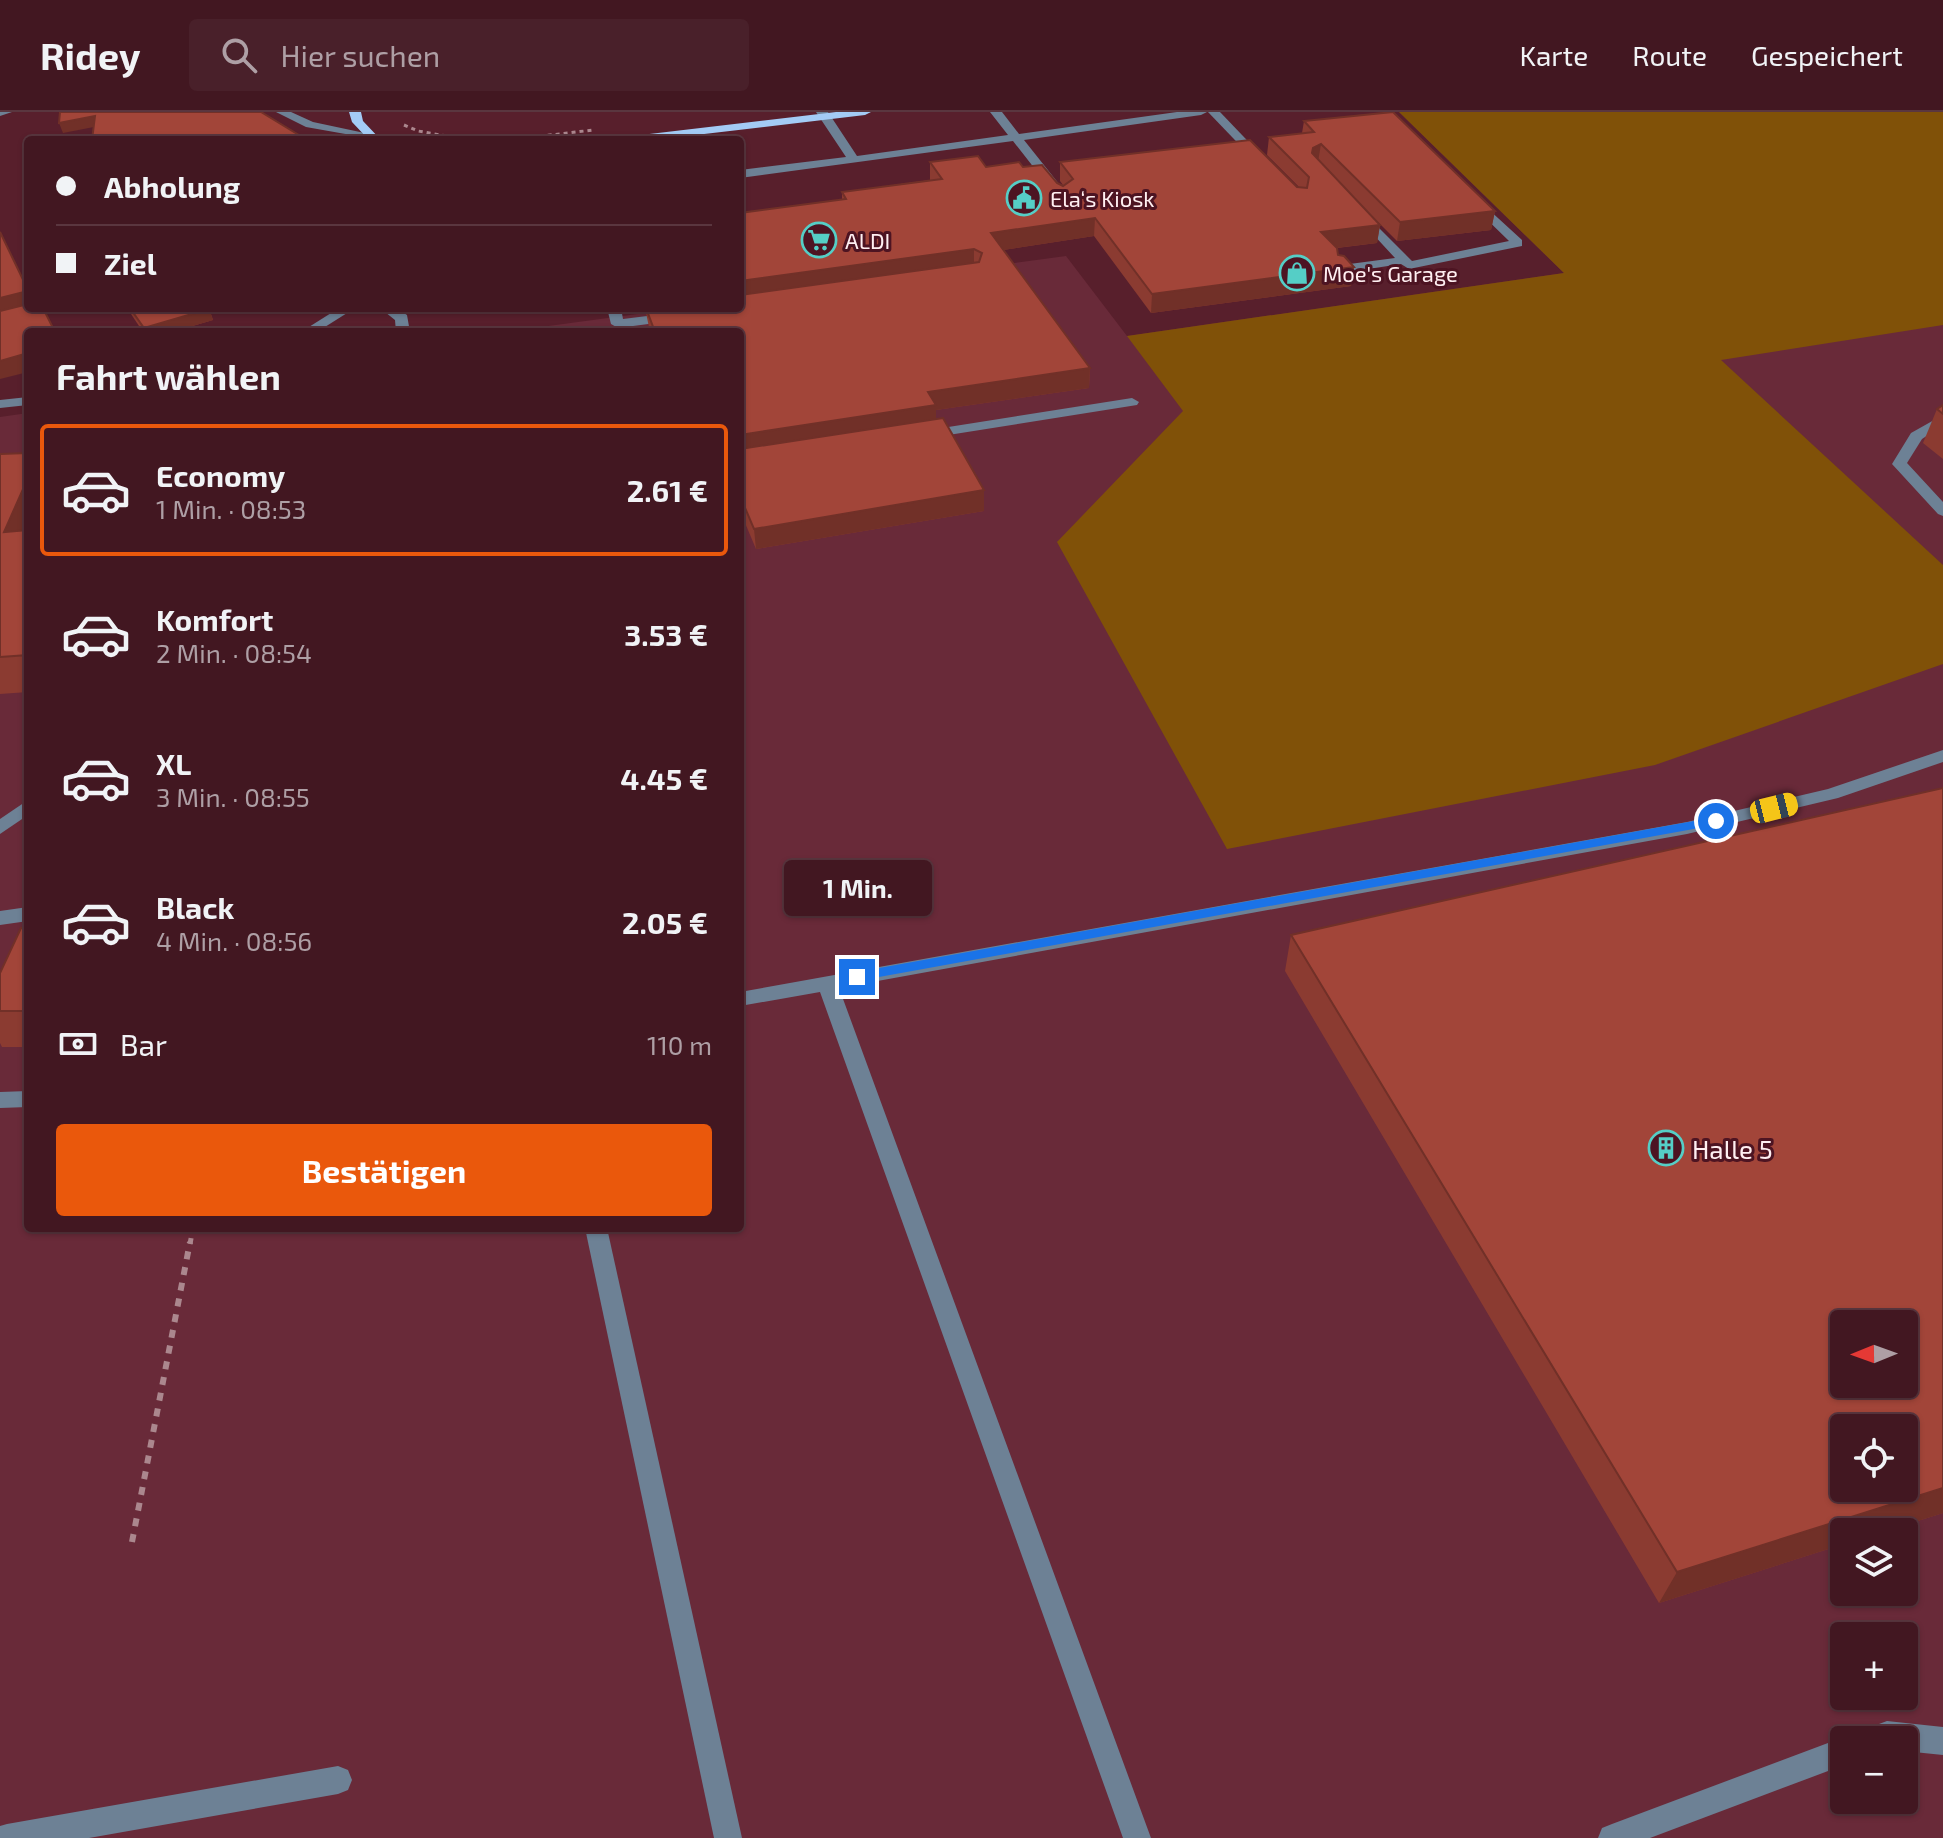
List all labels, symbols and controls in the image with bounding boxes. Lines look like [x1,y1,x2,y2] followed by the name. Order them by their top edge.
[189,19,749,91] search box
[40,32,141,78] text: Ridey
[217,33,261,77] icon: search
[281,37,440,73] text: Hier suchen
[1519,38,1588,72] text: Karte
[1632,38,1707,72] text: Route
[1751,38,1903,72] text: Gespeichert
[104,168,240,204] text: Abholung
[1005,179,1043,217] public building icon: Ela‘s Kiosk
[1050,185,1155,211] place label: Ela‘s Kiosk
[800,221,838,259] supermarket icon: ALDI
[845,227,890,253] place label: ALDI
[104,245,157,281] text: Ziel
[1278,254,1316,292] shop icon: Moe's Garage
[1323,260,1458,286] place label: Moe's Garage
[56,354,281,397] text: Fahrt wählen
[60,454,132,526] icon: car
[156,457,285,493] text: Economy
[627,472,708,508] text: 2.61 €
[156,493,306,524] text: 1 Min. · 08:53
[60,598,132,670] icon: car
[156,601,273,637] text: Komfort
[624,616,708,652] text: 3.53 €
[156,637,312,668] text: 2 Min. · 08:54
[60,742,132,814] icon: car
[156,745,191,781] text: XL
[620,760,708,796] text: 4.45 €
[156,781,310,812] text: 3 Min. · 08:55
[1748,791,1800,825] car
[1698,803,1734,839] route start
[783,861,931,917] callout: 1 Min.
[823,872,893,903] text: 1 Min.
[60,886,132,958] icon: car
[156,889,234,925] text: Black
[622,904,708,940] text: 2.05 €
[156,925,312,956] text: 4 Min. · 08:56
[839,959,875,995] route end
[56,1022,100,1066] icon: cash
[120,1026,167,1062] text: Bar
[647,1029,712,1060] text: 110 m
[56,1124,712,1216] button: Bestätigen
[1647,1129,1685,1167] building icon: Halle 5
[1692,1133,1773,1164] place label: Halle 5
[1830,1310,1918,1398] north arrow
[1830,1310,1918,1814] map controls
[1830,1414,1918,1502] button: locate
[1830,1518,1918,1606] button: layers
[1830,1622,1918,1710] button: +
[1830,1726,1918,1814] button: −

